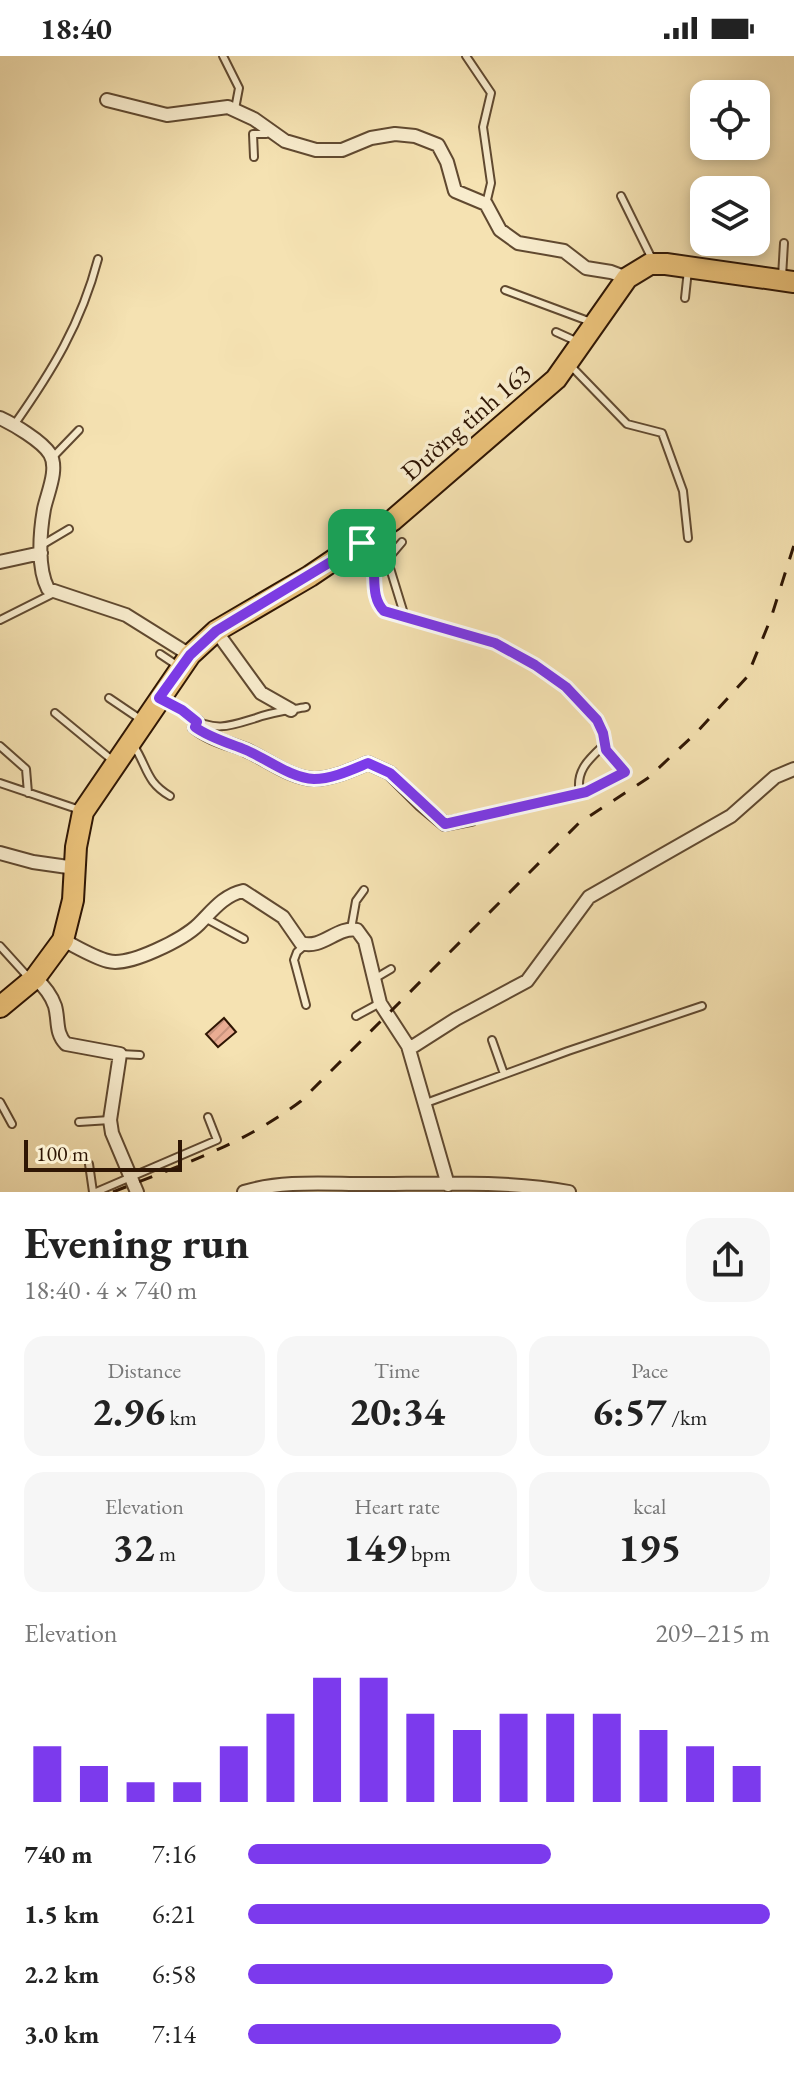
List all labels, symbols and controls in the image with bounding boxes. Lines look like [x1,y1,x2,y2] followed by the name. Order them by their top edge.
[40,9,112,48] text: 18:40
[690,80,770,256] map controls
[690,80,770,160] button: locate
[690,176,770,256] button: layers
[394,356,538,488] street label: Đường tỉnh 163
[328,509,396,577] pin
[340,521,384,565] icon: arrive
[24,1136,182,1172] scale bar
[36,1139,89,1168] text: 100 m
[24,1214,249,1271] text: Evening run
[686,1218,770,1302] button: share
[24,1273,197,1307] text: 18:40 · 4 × 740 m
[108,1356,181,1385] text: Distance
[374,1356,420,1385] text: Time
[631,1356,668,1385] text: Pace
[92,1385,165,1437] text: 2.96
[349,1385,445,1437] text: 20:34
[592,1385,667,1437] text: 6:57
[165,1403,197,1432] text: km
[667,1403,707,1432] text: /km
[105,1492,184,1521] text: Elevation
[354,1492,440,1521] text: Heart rate
[633,1492,666,1521] text: kcal
[112,1521,155,1573] text: 32
[343,1521,407,1573] text: 149
[618,1521,681,1573] text: 195
[155,1539,176,1568] text: m
[407,1539,451,1568] text: bpm
[24,1616,118,1650] text: Elevation
[655,1616,770,1650] text: 209–215 m
[24,1837,92,1871] text: 740 m
[152,1837,196,1871] text: 7:16
[24,1897,99,1931] text: 1.5 km
[152,1897,196,1931] text: 6:21
[24,1957,99,1991] text: 2.2 km
[152,1957,196,1991] text: 6:58
[24,2017,99,2051] text: 3.0 km
[152,2017,196,2051] text: 7:14

